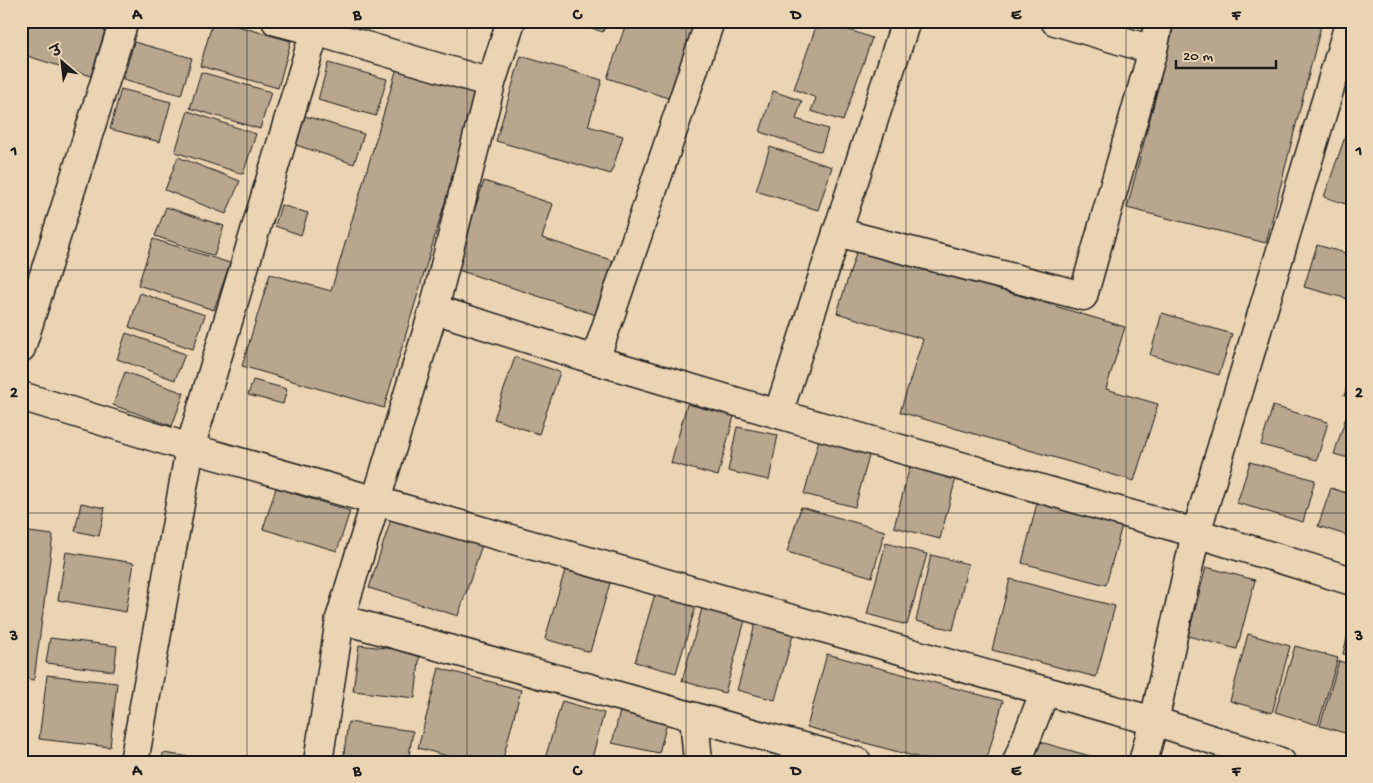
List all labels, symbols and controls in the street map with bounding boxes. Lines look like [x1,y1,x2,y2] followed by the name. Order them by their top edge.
[131,7,143,26] text: A
[352,7,362,26] text: B
[572,7,583,26] text: C
[789,7,802,26] text: D
[1011,7,1022,26] text: E
[1231,7,1242,26] text: F
[38,38,88,88] north arrow
[1176,38,1276,70] scale bar
[47,42,67,63] text: उ
[1183,48,1213,66] text: 20 m
[10,143,17,162] text: 1
[1355,143,1362,162] text: 1
[10,385,18,404] text: 2
[1355,385,1363,404] text: 2
[9,628,18,647] text: 3
[1354,628,1363,647] text: 3
[131,763,143,782] text: A
[352,763,362,782] text: B
[572,763,583,782] text: C
[789,763,802,782] text: D
[1011,763,1022,782] text: E
[1231,763,1242,782] text: F

